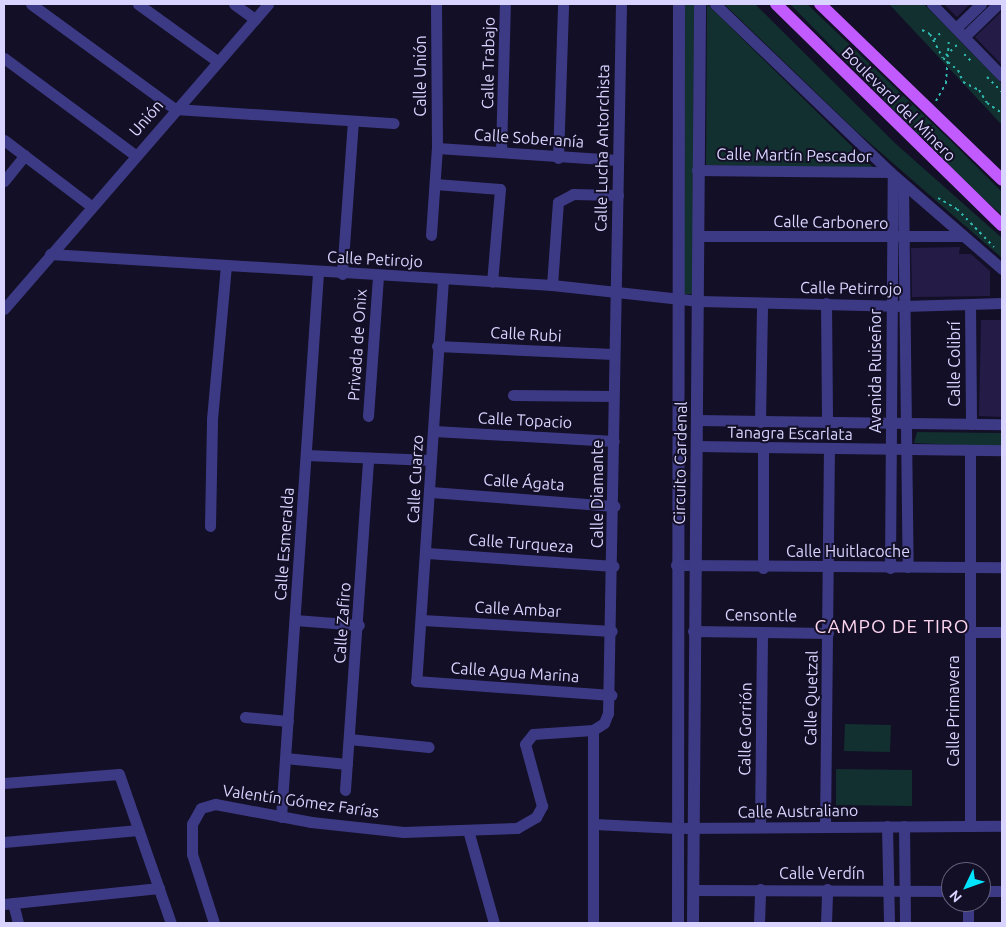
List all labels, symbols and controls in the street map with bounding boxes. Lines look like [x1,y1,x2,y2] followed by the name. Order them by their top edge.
[478,17,498,109] street label: Calle Trabajo
[410,35,430,117] street label: Calle Unión
[838,43,960,165] street label: Boulevard del Minero
[591,64,613,232] street label: Calle Lucha Antorchista
[125,96,167,140] street label: Unión
[473,125,585,151] street label: Calle Soberanía
[716,144,872,166] street label: Calle Martín Pescador
[773,211,889,233] street label: Calle Carbonero
[327,247,423,271] street label: Calle Petirojo
[800,278,902,298] street label: Calle Petirrojo
[344,288,370,402] street label: Privada de Onix
[865,309,885,433] street label: Avenida Ruiseñor
[944,321,964,407] street label: Calle Colibrí
[490,323,562,345] street label: Calle Rubi
[669,401,691,525] street label: Circuito Cardenal
[477,408,573,432] street label: Calle Topacio
[727,422,853,444] street label: Tanagra Escarlata
[403,434,427,524] street label: Calle Cuarzo
[587,440,607,548] street label: Calle Diamante
[483,470,565,494] street label: Calle Ágata
[270,487,298,601] street label: Calle Esmeralda
[468,530,574,556] street label: Calle Turqueza
[786,541,910,561] street label: Calle Huitlacoche
[330,582,354,664] street label: Calle Zafiro
[474,597,562,621] street label: Calle Ambar
[725,605,797,625] street label: Censontle
[813,616,971,638] district label: CAMPO DE TIRO
[801,650,821,746] street label: Calle Quetzal
[943,655,963,767] street label: Calle Primavera
[450,658,580,686] street label: Calle Agua Marina
[735,682,755,776] street label: Calle Gorrión
[221,780,381,822] street label: Valentín Gómez Farías
[737,800,859,822] street label: Calle Australiano
[941,862,991,912] north arrow
[779,863,865,883] street label: Calle Verdín
[946,887,965,906] text: N

